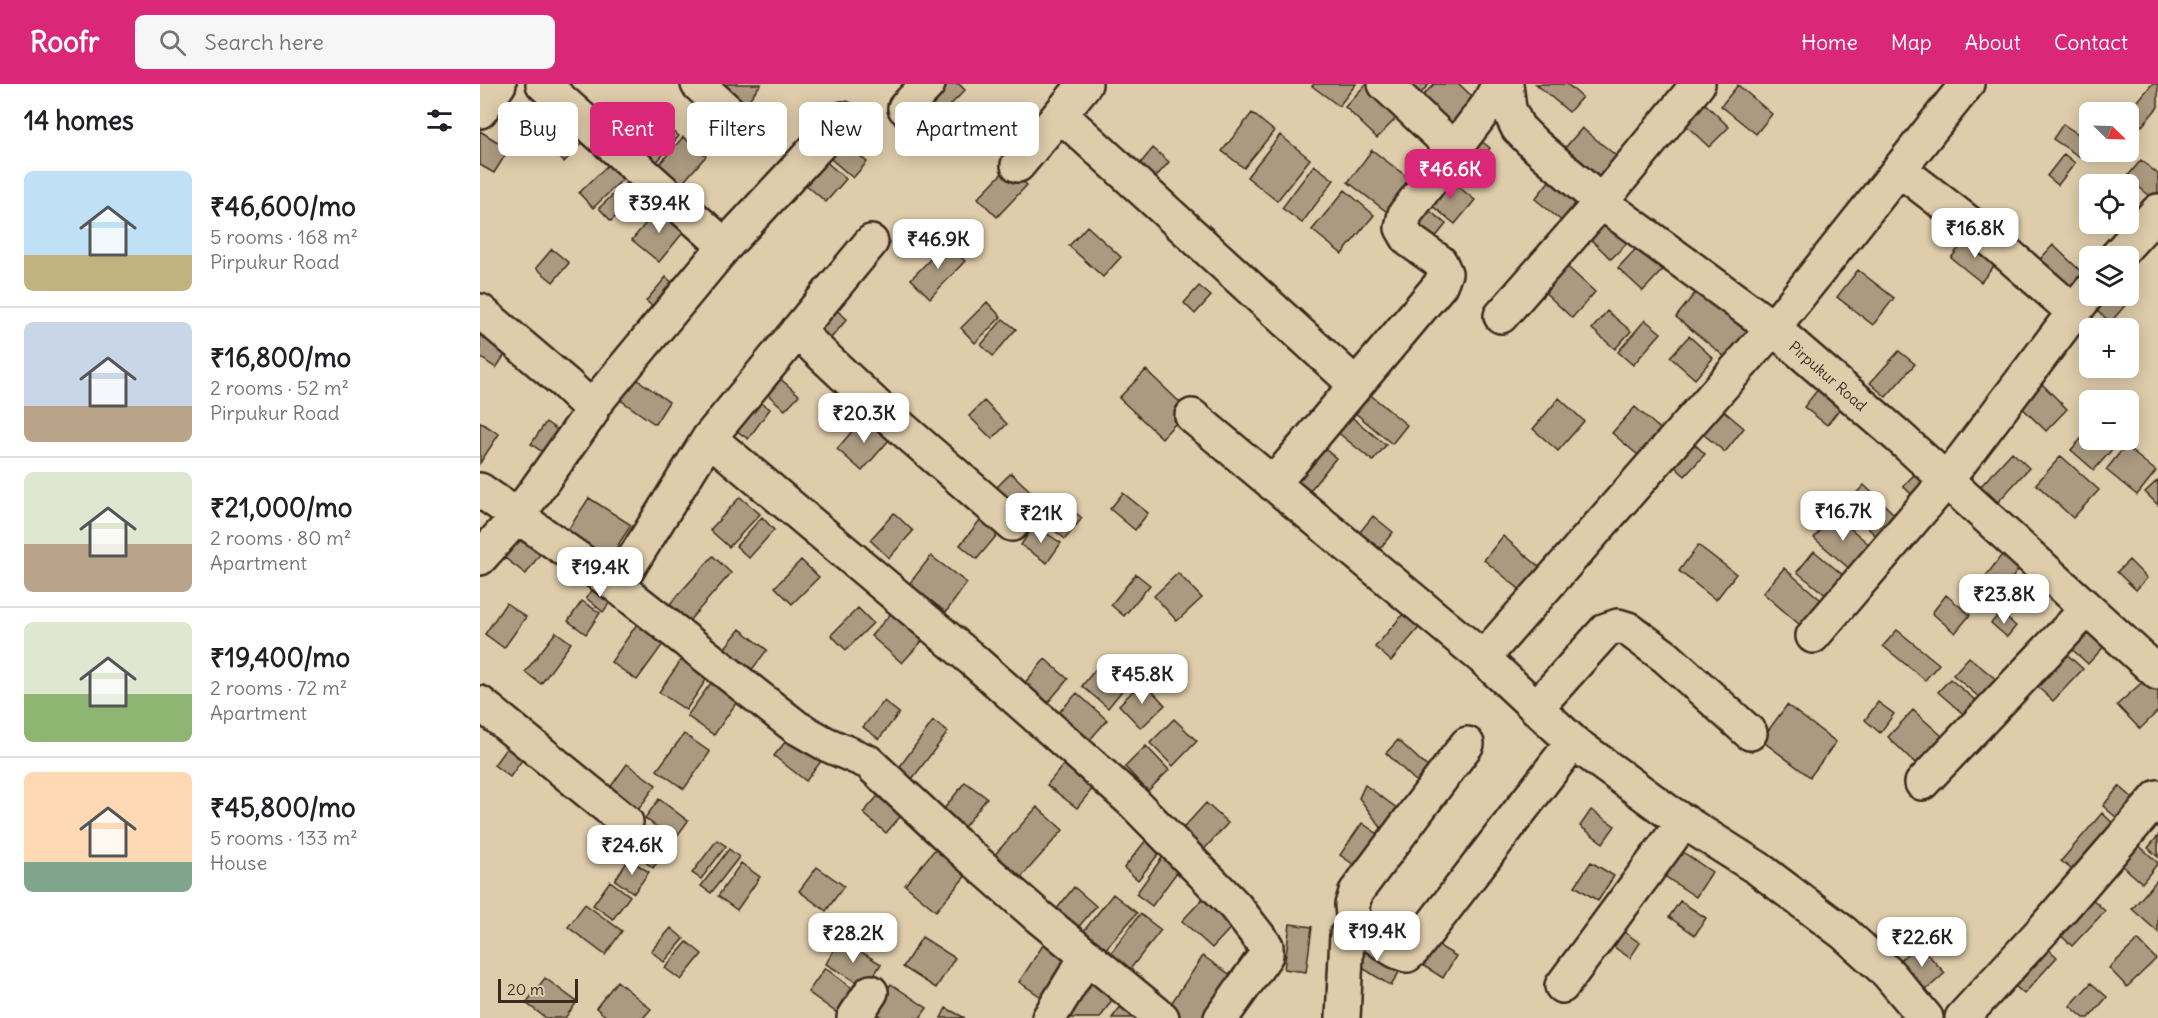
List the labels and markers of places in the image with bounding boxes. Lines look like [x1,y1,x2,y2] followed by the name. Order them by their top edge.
[1401,149,1499,200] pin: ₹46.6K
[610,183,708,234] pin: ₹39.4K
[1926,208,2024,259] pin: ₹16.8K
[889,219,987,270] pin: ₹46.9K
[815,393,913,444] pin: ₹20.3K
[1794,491,1892,542] pin: ₹16.7K
[1005,493,1077,544] pin: ₹21K
[551,547,649,598] pin: ₹19.4K
[1955,574,2053,625] pin: ₹23.8K
[1093,654,1191,705] pin: ₹45.8K
[583,825,681,876] pin: ₹24.6K
[1328,911,1426,962] pin: ₹19.4K
[804,913,902,964] pin: ₹28.2K
[1873,917,1971,968] pin: ₹22.6K

